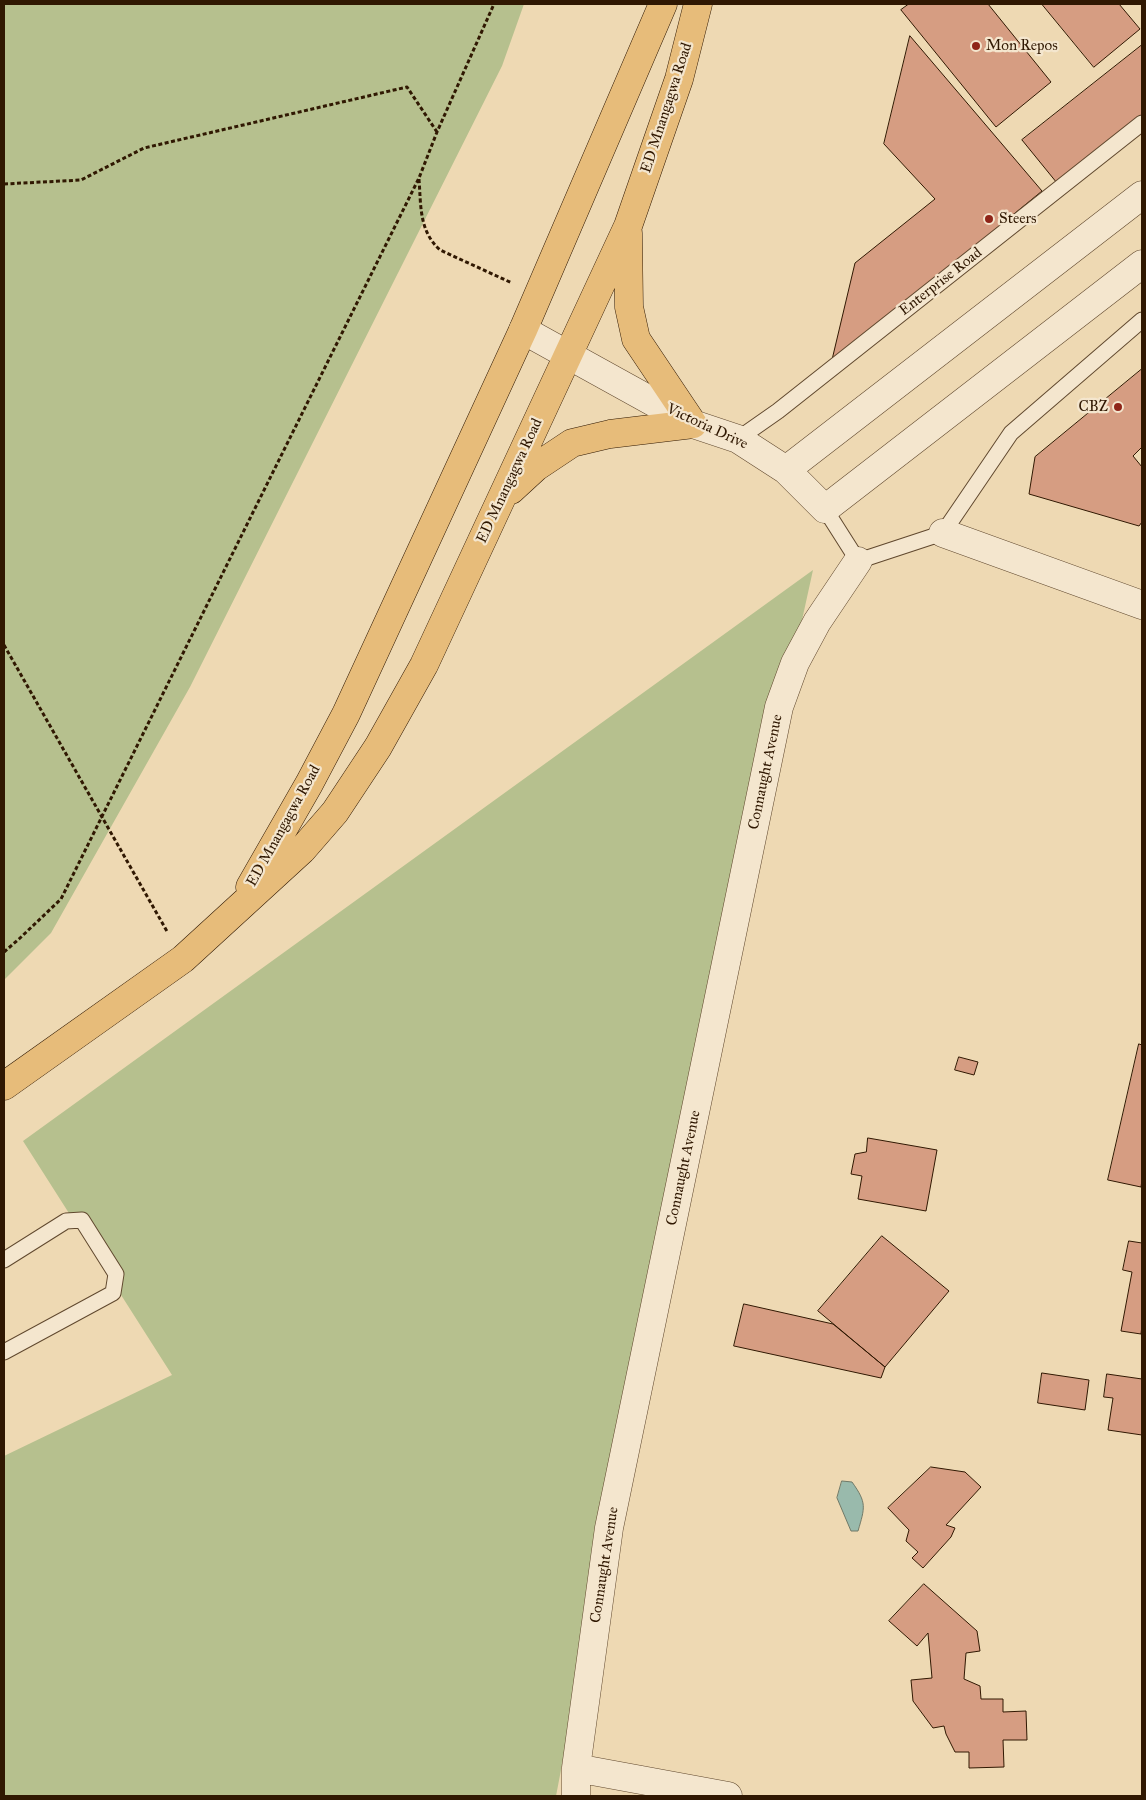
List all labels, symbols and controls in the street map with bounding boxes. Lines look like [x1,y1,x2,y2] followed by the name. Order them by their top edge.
[986,37,1058,55] place label: Mon Repos
[970,40,982,52] marker: Mon Repos
[637,41,697,175] street label: ED Mnangagwa Road
[999,210,1037,228] place label: Steers
[983,213,995,225] marker: Steers
[896,244,986,320] street label: Enterprise Road
[1078,398,1108,416] place label: CBZ
[663,400,751,454] street label: Victoria Drive
[1112,401,1124,413] marker: CBZ
[473,416,547,546] street label: ED Mnangagwa Road
[745,713,787,831] street label: Connaught Avenue
[243,762,325,890] street label: ED Mnangagwa Road
[663,1109,705,1227] street label: Connaught Avenue
[587,1506,623,1624] street label: Connaught Avenue

